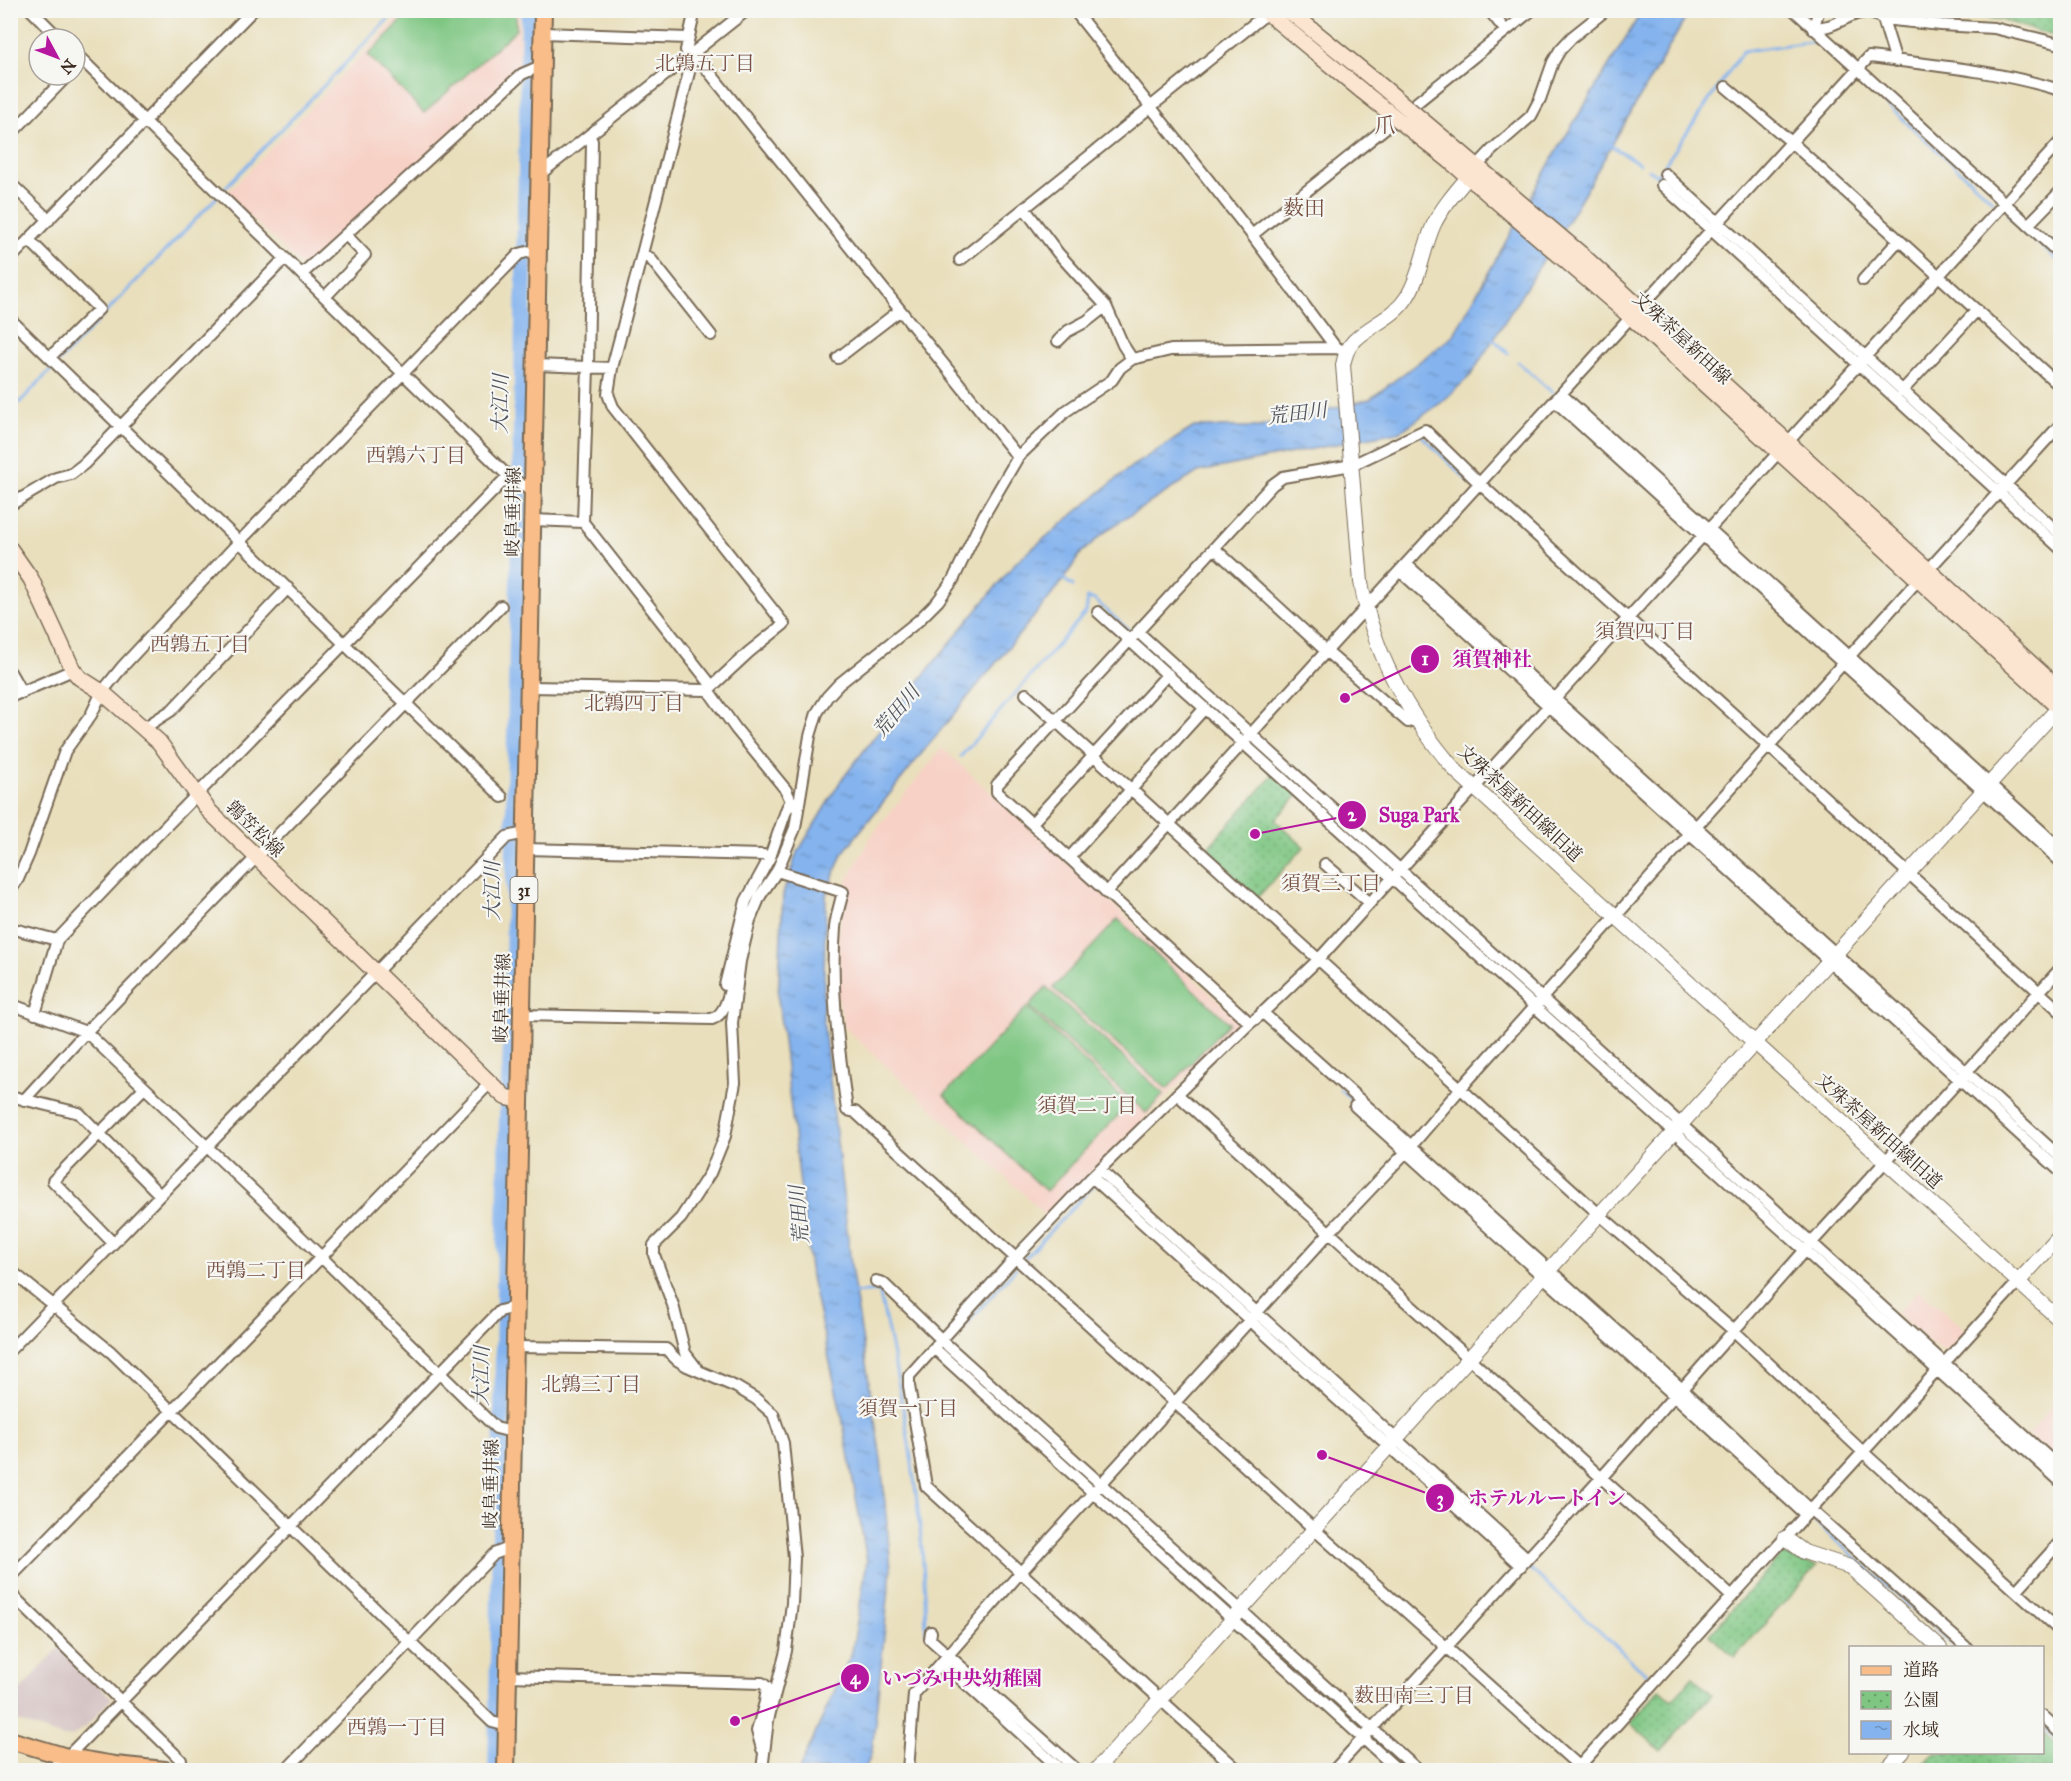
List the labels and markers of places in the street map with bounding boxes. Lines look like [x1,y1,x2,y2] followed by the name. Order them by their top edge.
[1410,640,1544,678] callout: 須賀神社
[1337,796,1471,834] callout: Suga Park
[1425,1479,1639,1517] callout: ホテルルートイン
[840,1659,1054,1697] callout: いづみ中央幼稚園

